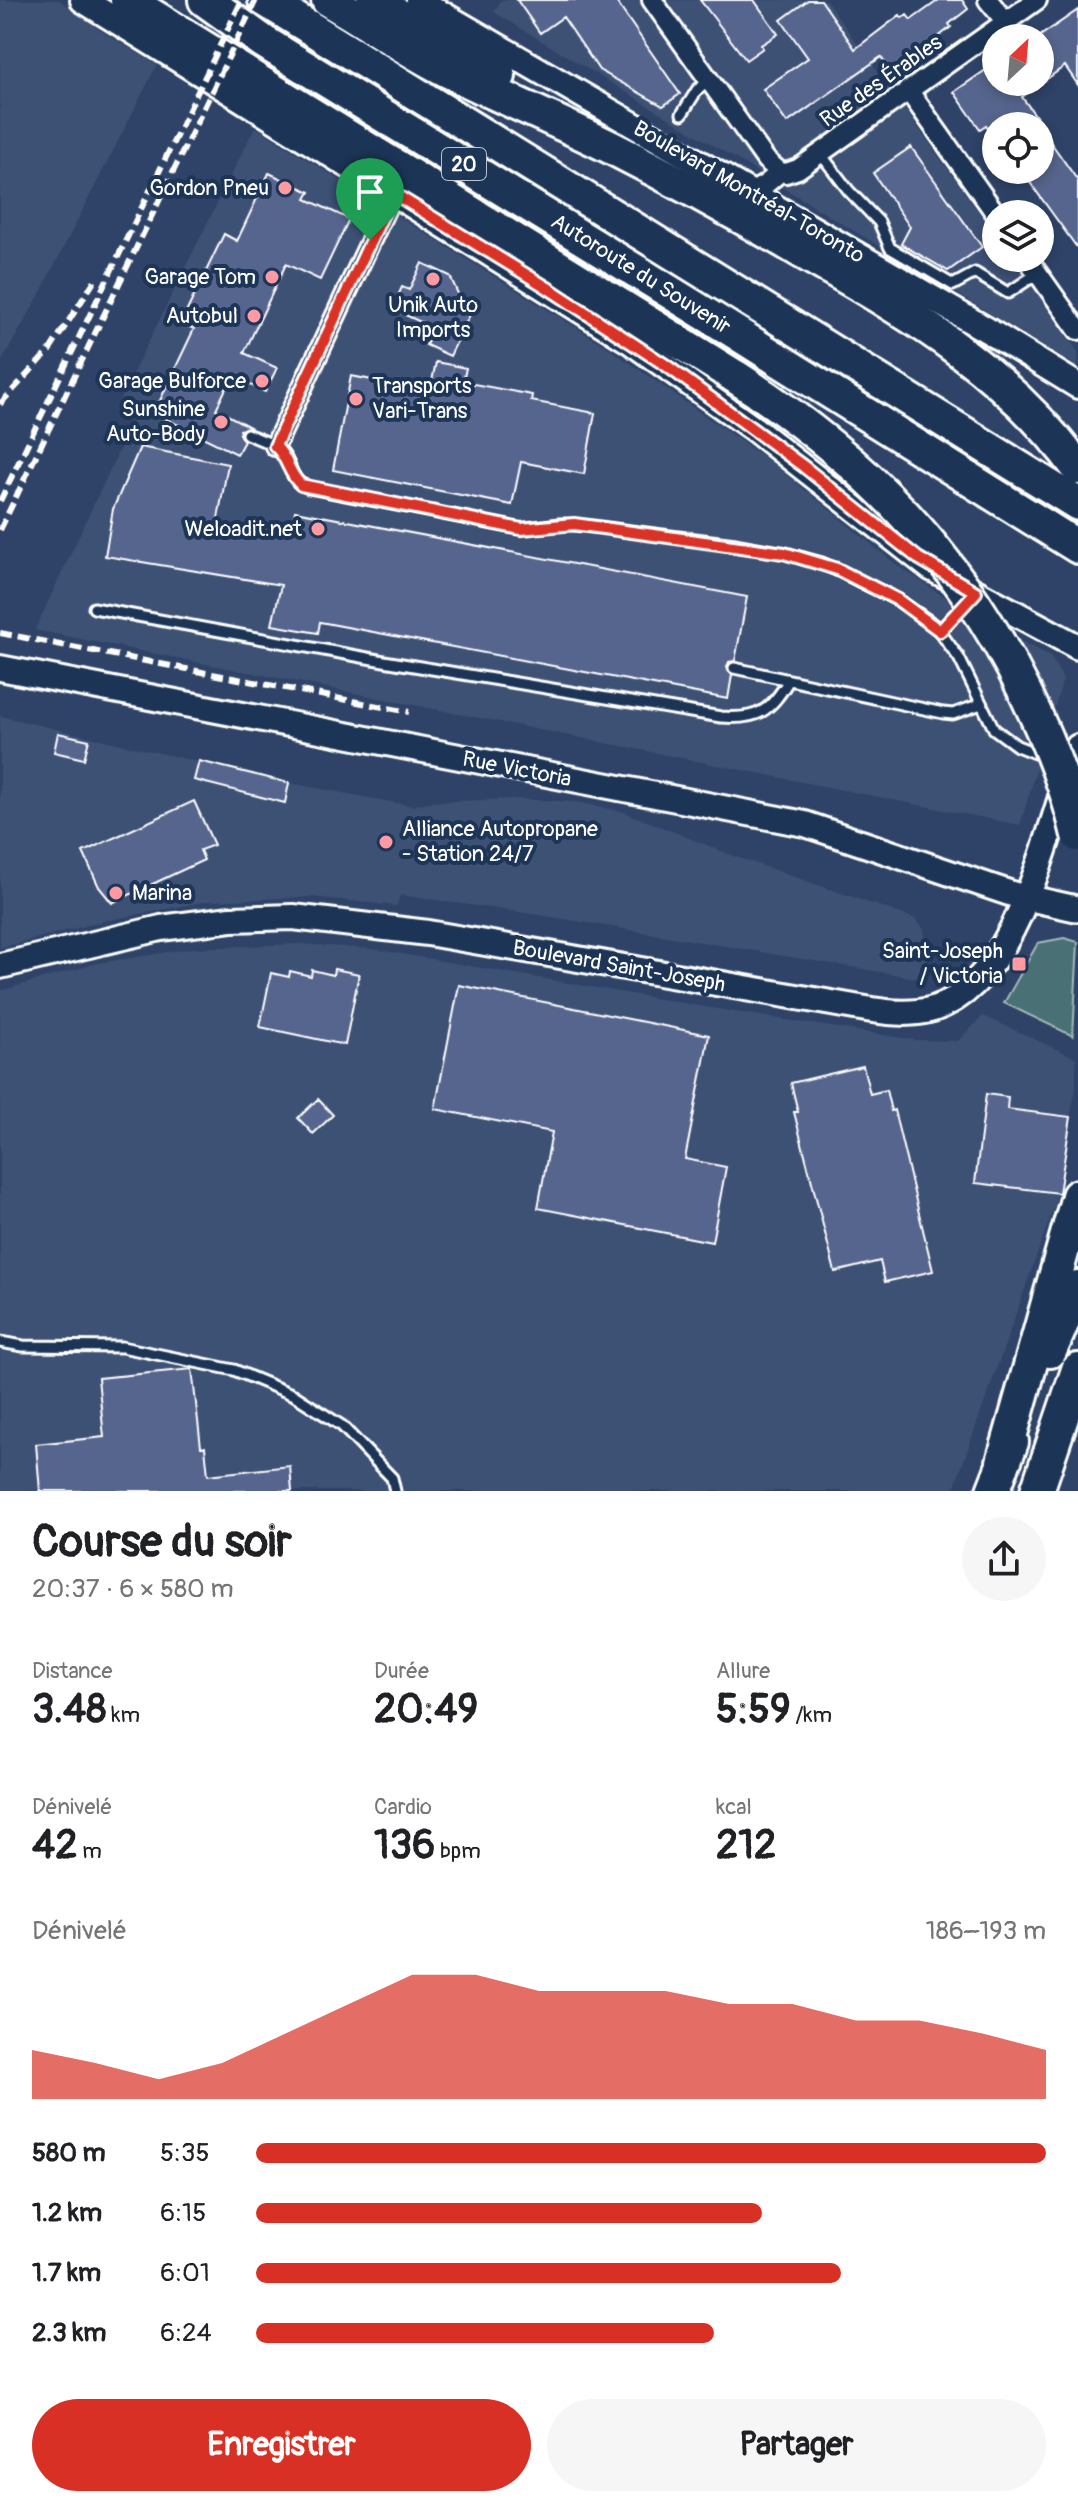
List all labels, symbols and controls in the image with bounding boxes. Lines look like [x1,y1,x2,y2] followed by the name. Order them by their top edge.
[982,24,1054,96] north arrow
[982,24,1054,272] map controls
[814,28,948,133] street label: Rue des Érables
[982,112,1054,184] button: locate
[628,114,870,270] street label: Boulevard Montréal-Toronto
[442,148,486,180] road number: 20
[336,158,404,240] pin
[348,170,392,214] icon: arrive
[150,174,269,202] place label: Gordon Pneu
[276,179,294,197] marker: Gordon Pneu
[982,200,1054,272] button: layers
[546,207,736,341] street label: Autoroute du Souvenir
[145,263,256,291] place label: Garage Tom
[263,268,281,286] marker: Garage Tom
[424,270,442,288] marker: Unik Auto Imports
[388,291,478,344] place label: Unik Auto Imports
[166,302,238,330] place label: Autobul
[245,307,263,325] marker: Autobul
[98,367,246,395] place label: Garage Bulforce
[253,372,271,390] marker: Garage Bulforce
[372,372,472,425] place label: Transports Vari-Trans
[347,390,365,408] marker: Transports Vari-Trans
[106,395,205,448] place label: Sunshine Auto-Body
[212,413,230,431] marker: Sunshine Auto-Body
[185,515,302,543] place label: Weloadit.net
[309,520,327,538] marker: Weloadit.net
[460,745,574,793] street label: Rue Victoria
[402,815,598,868] place label: Alliance Autopropane - Station 24/7
[377,833,395,851] marker: Alliance Autopropane - Station 24/7
[132,879,192,907] place label: Marina
[107,884,125,902] marker: Marina
[510,934,728,998] street label: Boulevard Saint-Joseph
[882,937,1003,990] place label: Saint-Joseph / Victoria
[1010,955,1028,973] marker: Saint-Joseph / Victoria
[32,1515,292,1570] text: Course du soir
[962,1517,1046,1601] button: share
[32,1573,234,1605] text: 20:37 · 6 × 580 m
[32,1657,112,1685] text: Distance
[374,1657,429,1685] text: Durée
[716,1657,770,1685] text: Allure
[32,1685,106,1734] text: 3.48
[374,1685,478,1734] text: 20:49
[716,1685,791,1734] text: 5:59
[106,1701,140,1729] text: km
[791,1701,832,1729] text: /km
[32,1793,112,1821] text: Dénivelé
[374,1793,432,1821] text: Cardio
[716,1793,752,1821] text: kcal
[32,1821,78,1870] text: 42
[374,1821,435,1870] text: 136
[716,1821,776,1870] text: 212
[78,1837,102,1865] text: m
[435,1837,481,1865] text: bpm
[32,1915,127,1947] text: Dénivelé
[925,1915,1046,1947] text: 186–193 m
[32,2137,106,2169] text: 580 m
[160,2137,210,2169] text: 5:35
[32,2197,102,2229] text: 1.2 km
[160,2197,206,2229] text: 6:15
[32,2257,101,2289] text: 1.7 km
[160,2257,210,2289] text: 6:01
[32,2317,106,2349] text: 2.3 km
[160,2317,212,2349] text: 6:24
[32,2399,531,2491] button: Enregistrer
[547,2399,1046,2491] button: Partager

